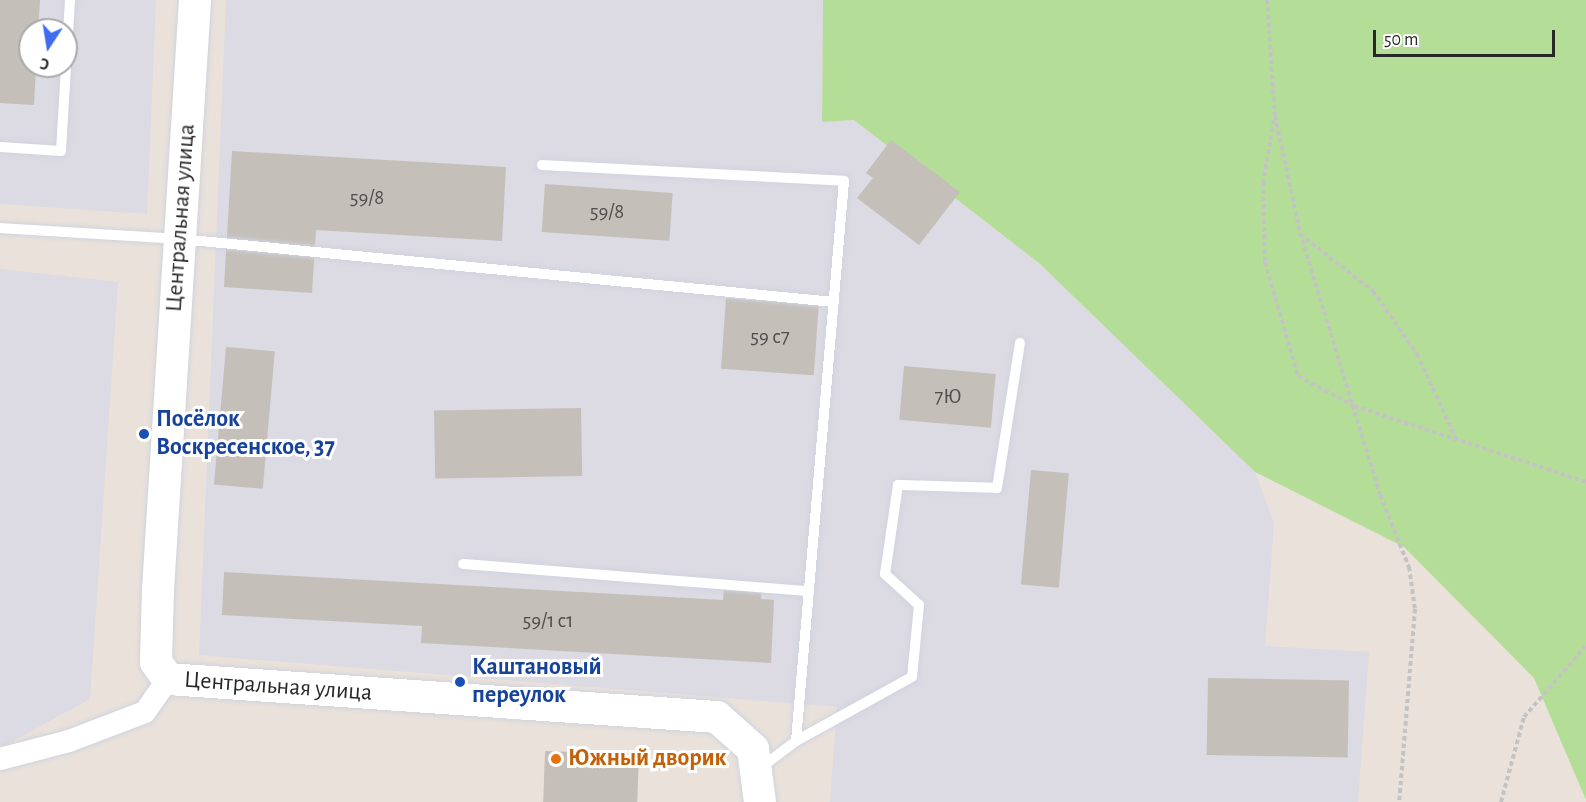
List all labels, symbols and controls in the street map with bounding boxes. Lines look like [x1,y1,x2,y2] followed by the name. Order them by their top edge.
[18,18,78,78] north arrow
[1376,18,1558,56] scale bar
[1384,31,1418,49] text: 50 m
[39,55,51,72] text: С
[160,123,202,313] street label: Центральная улица
[350,185,384,211] house number: 59/8
[590,199,624,225] house number: 59/8
[750,324,790,350] house number: 59 с7
[934,384,962,410] house number: 7Ю
[156,406,335,462] place label: Посёлок Воскресенское, 37
[137,427,151,441] marker: Посёлок Воскресенское, 37
[522,608,574,634] house number: 59/1 с1
[472,654,602,710] place label: Каштановый переулок
[183,666,373,708] street label: Центральная улица
[453,675,467,689] marker: Каштановый переулок
[568,745,726,773] place label: Южный дворик
[549,752,563,766] marker: Южный дворик

